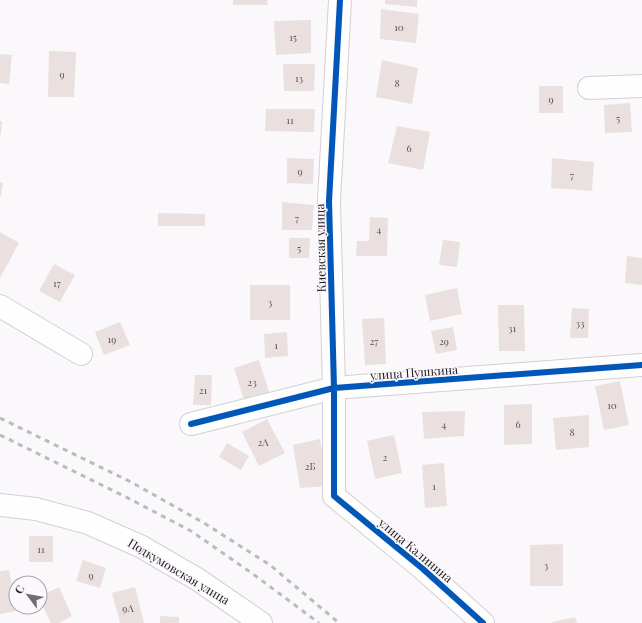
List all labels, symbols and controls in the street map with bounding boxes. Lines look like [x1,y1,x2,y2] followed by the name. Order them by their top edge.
[394,20,404,34] house number: 10
[289,30,297,44] house number: 15
[59,67,65,81] house number: 9
[295,71,304,85] house number: 13
[394,76,400,90] house number: 8
[548,92,554,106] house number: 9
[616,111,620,125] house number: 5
[286,113,294,127] house number: 11
[406,141,412,155] house number: 6
[297,164,303,178] house number: 9
[570,168,574,182] house number: 7
[311,203,329,293] street label: Киевская улица
[295,211,299,225] house number: 7
[377,222,382,236] house number: 4
[297,241,301,255] house number: 5
[53,276,61,290] house number: 17
[268,295,273,309] house number: 3
[575,316,585,330] house number: 33
[508,321,516,335] house number: 31
[108,332,116,346] house number: 19
[370,334,378,348] house number: 27
[439,334,449,348] house number: 29
[274,338,278,352] house number: 1
[368,361,459,383] street label: улица Пушкина
[247,375,257,389] house number: 23
[199,383,208,397] house number: 21
[607,398,617,412] house number: 10
[442,417,447,431] house number: 4
[515,417,521,431] house number: 6
[569,425,575,439] house number: 8
[257,435,269,449] house number: 2А
[383,450,388,464] house number: 2
[305,459,315,473] house number: 2Б
[432,479,436,493] house number: 1
[375,514,456,586] street label: улица Калинина
[125,534,233,608] street label: Подкумовская улица
[37,542,45,556] house number: 11
[544,558,549,572] house number: 3
[88,568,94,582] house number: 9
[8,575,48,615] north arrow
[11,582,28,597] text: С
[122,601,134,615] house number: 9А

